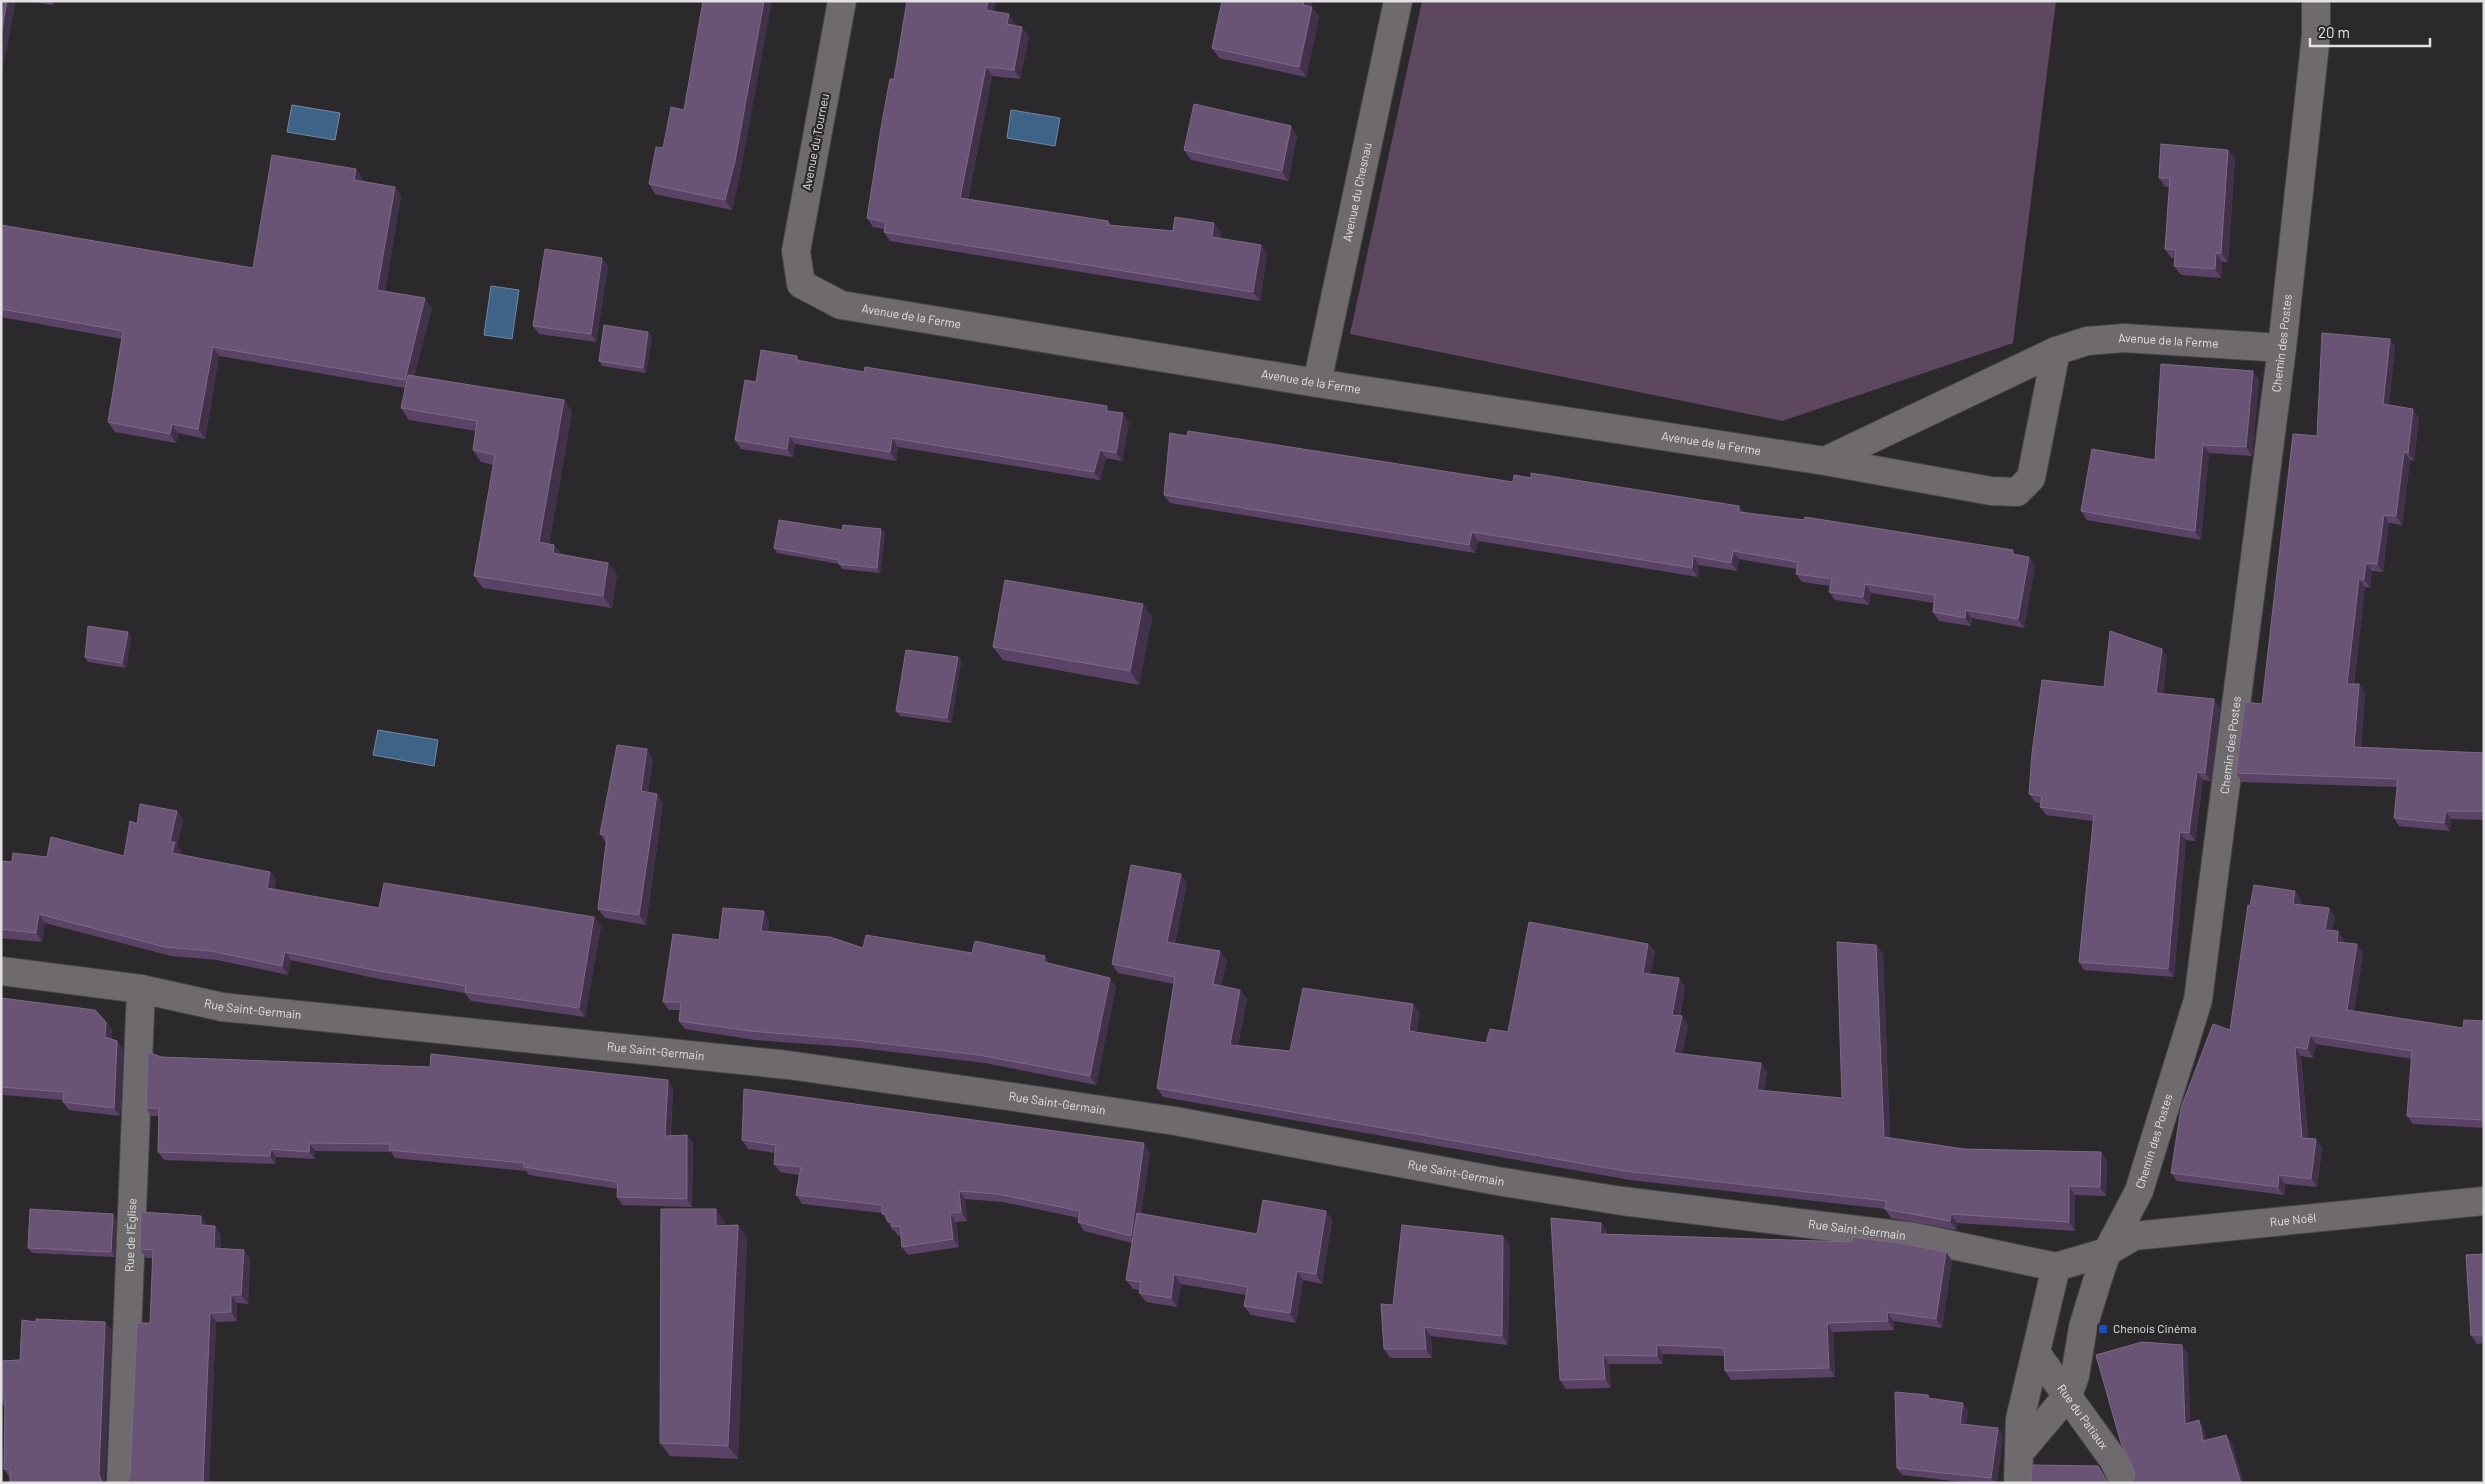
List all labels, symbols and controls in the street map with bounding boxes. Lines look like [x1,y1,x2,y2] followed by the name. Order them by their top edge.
[2310,15,2430,47] scale bar
[2318,23,2350,41] text: 20 m
[799,92,831,191] street label: Avenue du Tourneu
[1339,141,1374,243] street label: Avenue du Chesnau
[2268,293,2294,393] street label: Chemin des Postes
[861,300,962,331] street label: Avenue de la Ferme
[2117,330,2219,350] street label: Avenue de la Ferme
[1260,366,1362,396] street label: Avenue de la Ferme
[1661,428,1762,457] street label: Avenue de la Ferme
[2217,695,2243,795] street label: Chemin des Postes
[203,995,302,1021] street label: Rue Saint-Germain
[606,1038,705,1062] street label: Rue Saint-Germain
[1008,1088,1107,1117] street label: Rue Saint-Germain
[2132,1092,2175,1190] street label: Chemin des Postes
[1407,1157,1505,1188] street label: Rue Saint-Germain
[122,1198,139,1272] street label: Rue de l'Église
[2269,1210,2317,1228] street label: Rue Noël
[1808,1216,1907,1242] street label: Rue Saint-Germain
[2113,1321,2196,1335] place label: Chenois Cinéma
[2097,1323,2109,1335] marker: Chenois Cinéma
[2055,1381,2112,1452] street label: Rue du Patiaux

